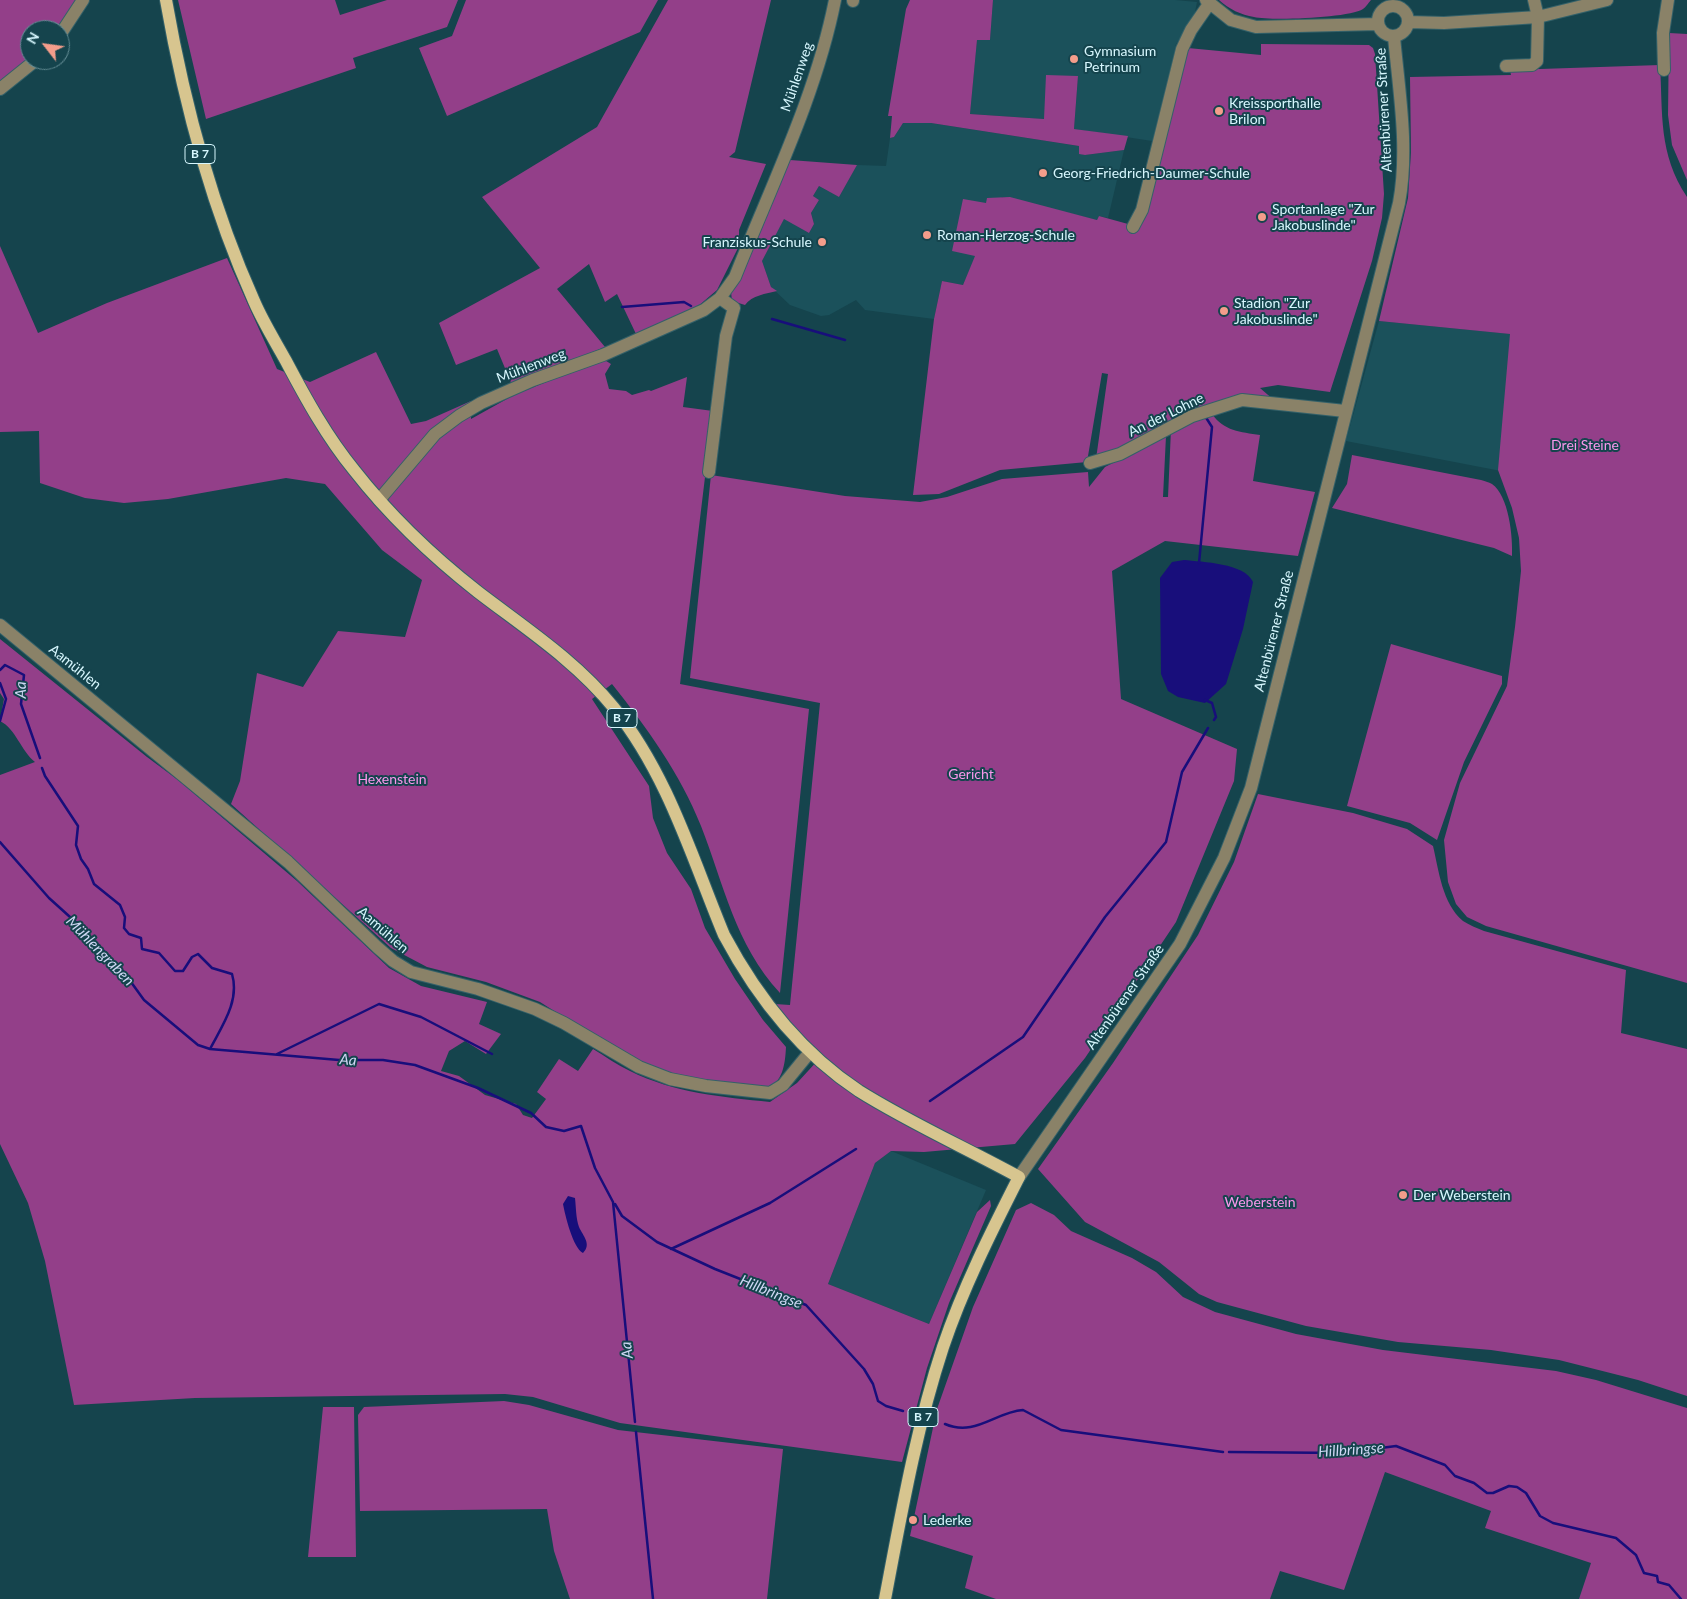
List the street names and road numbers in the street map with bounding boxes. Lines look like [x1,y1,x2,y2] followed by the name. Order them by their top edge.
[777,40,817,114] street label: Mühlenweg
[1372,47,1396,173] street label: Altenbürener Straße
[185,144,215,164] road number: B 7
[494,345,568,387] street label: Mühlenweg
[1125,389,1207,441] street label: An der Lohne
[1251,569,1297,693] street label: Altenbürener Straße
[46,641,104,693] street label: Aamühlen
[607,708,637,728] road number: B 7
[354,903,412,957] street label: Aamühlen
[1082,941,1168,1053] street label: Altenbürener Straße
[908,1408,938,1426] road number: B 7

